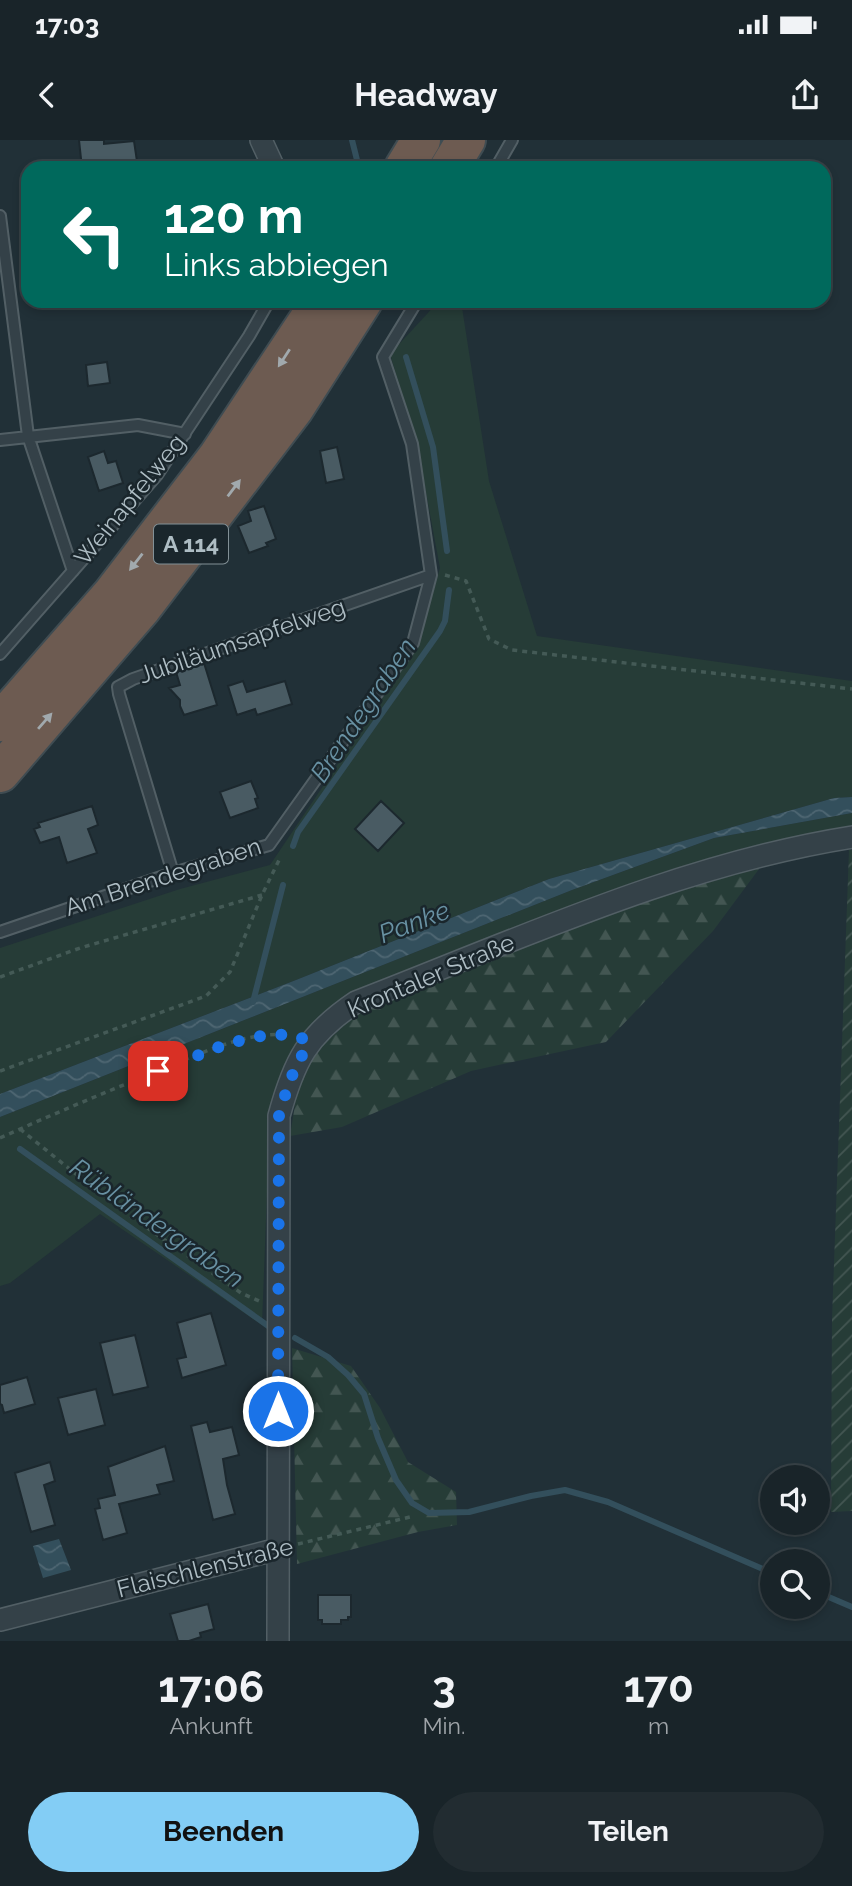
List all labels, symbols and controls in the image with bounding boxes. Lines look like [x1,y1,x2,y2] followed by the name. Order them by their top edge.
[35,10,99,40] text: 17:03
[28,76,66,114] icon: back
[354,76,498,113] text: Headway
[786,76,824,114] icon: share
[164,187,303,244] text: 120 m
[49,189,140,280] icon: left
[164,246,389,283] text: Links abbiegen
[278,349,291,368] one-way arrow
[68,428,191,571] street label: Weinapfelweg
[227,479,242,497] one-way arrow
[154,524,228,564] road number: A 114
[129,553,144,571] one-way arrow
[135,592,349,690] street label: Jubiläumsapfelweg
[304,633,422,787] water label: Brendegraben
[37,712,53,730] one-way arrow
[61,831,265,922] street label: Am Brendegraben
[374,895,454,949] water label: Panke
[343,927,519,1024] street label: Krontaler Straße
[128,1041,188,1101] pin
[139,1052,177,1090] icon: arrive
[65,1152,249,1294] water label: Rübländergraben
[241,1374,315,1448] position arrow
[760,1465,830,1619] map controls
[760,1465,830,1535] button: sound
[114,1532,296,1603] street label: Flaischlenstraße
[760,1549,830,1619] button: search
[158,1663,264,1712] text: 17:06
[432,1663,456,1712] text: 3
[624,1663,694,1712] text: 170
[170,1712,253,1739] text: Ankunft
[422,1712,465,1739] text: Min.
[648,1712,669,1739] text: m
[28,1792,419,1872] button: Beenden
[433,1792,824,1872] button: Teilen

